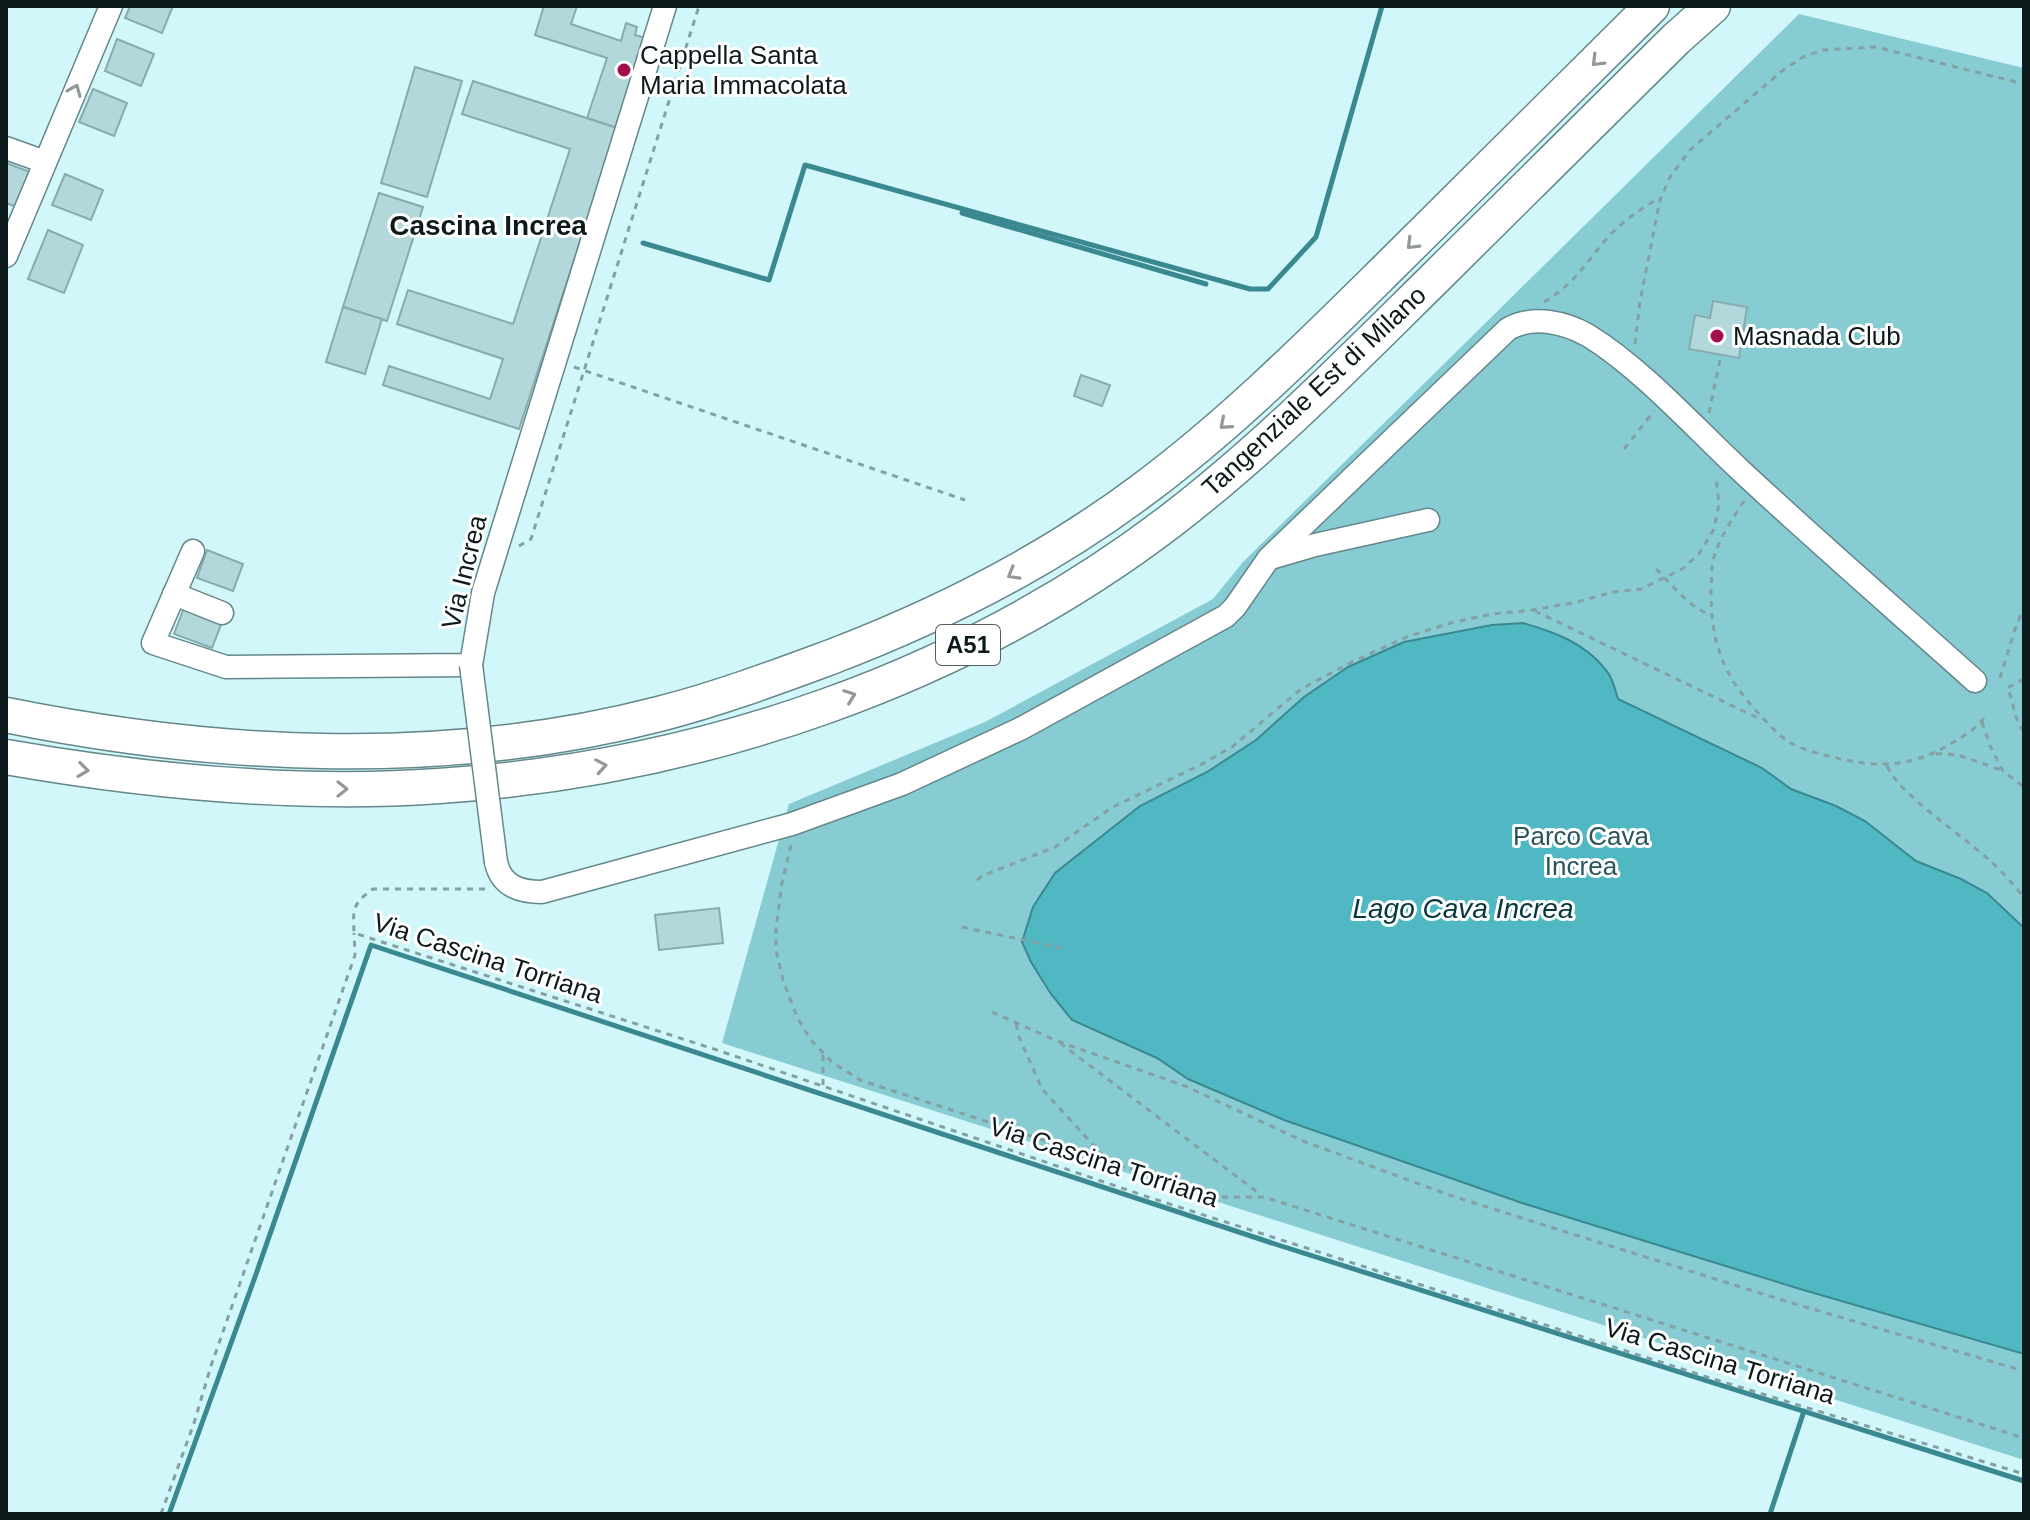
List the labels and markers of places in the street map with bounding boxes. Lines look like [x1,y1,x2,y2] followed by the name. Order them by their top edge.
[640,40,847,100] place label: Cappella Santa Maria Immacolata
[615,61,633,79] marker: Cappella Santa Maria Immacolata
[1733,321,1901,351] place label: Masnada Club
[1708,327,1726,345] marker: Masnada Club

